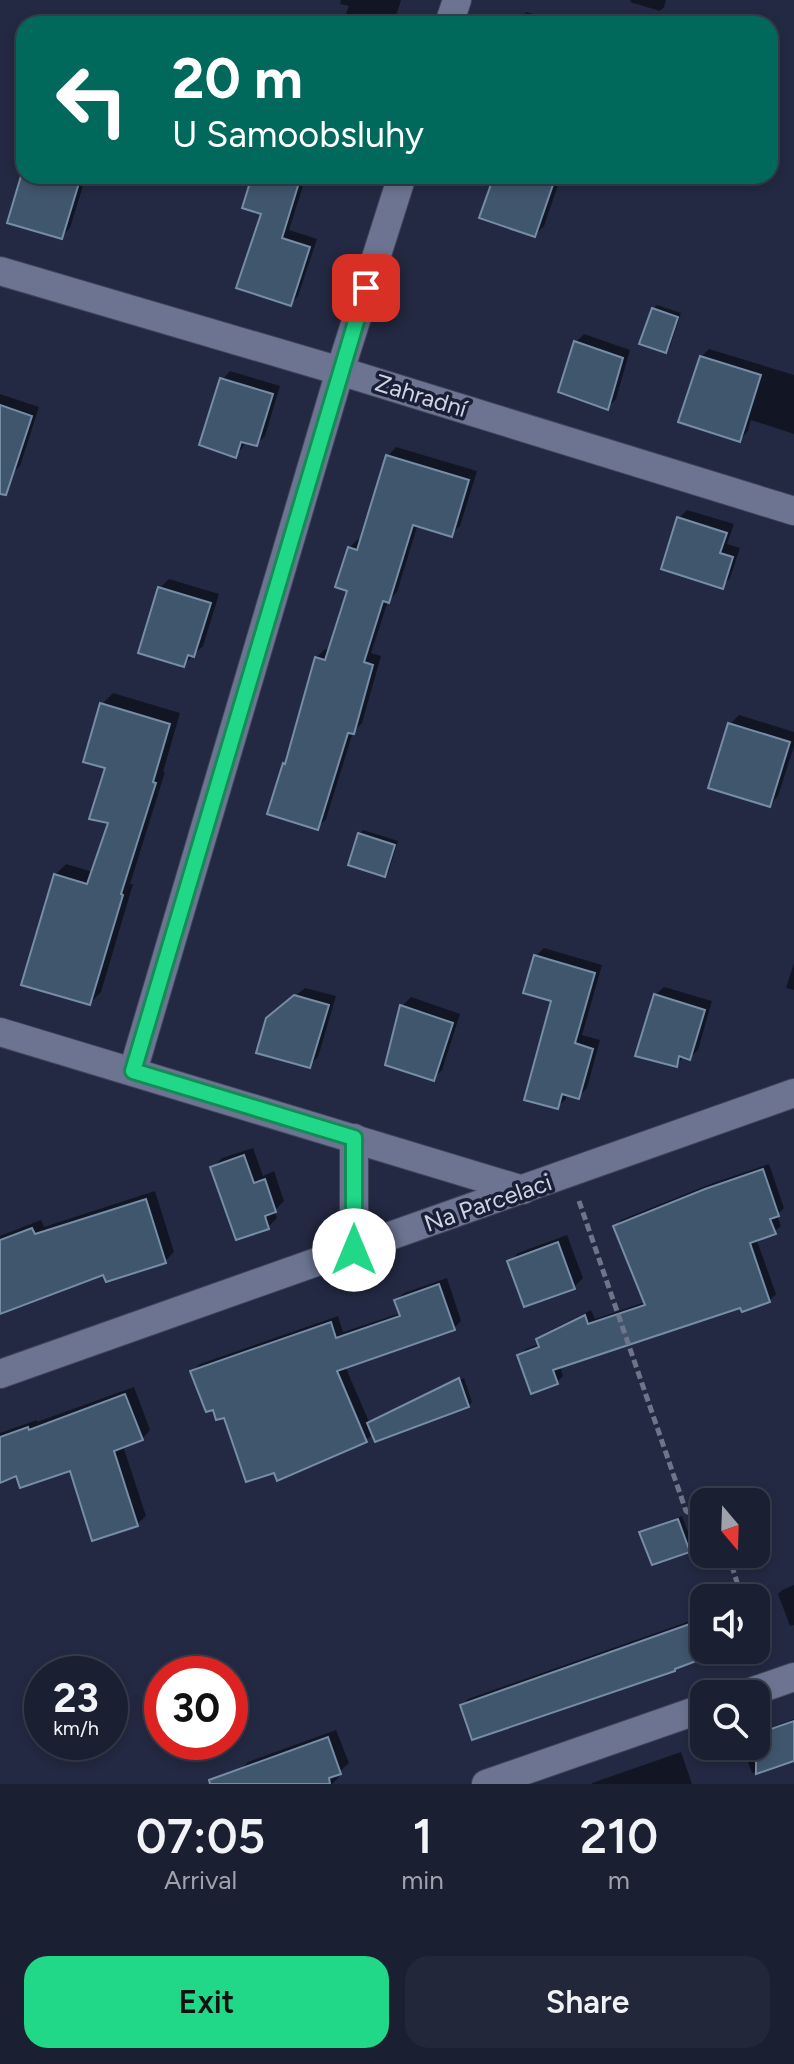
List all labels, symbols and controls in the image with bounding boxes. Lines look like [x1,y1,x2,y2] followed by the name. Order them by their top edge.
[172,45,303,112] text: 20 m
[40,48,144,152] icon: left
[172,113,424,156] text: U Samoobsluhy
[332,254,400,322] pin
[344,266,388,310] icon: arrive
[372,368,472,424] street label: Zahradní
[420,1167,555,1238] street label: Na Parcelaci
[312,1208,396,1292] position arrow
[690,1488,770,1568] north arrow
[690,1488,770,1760] map controls
[690,1584,770,1664] button: sound
[144,1656,248,1760] speed limit sign: 30
[53,1674,99,1722] text: 23
[690,1680,770,1760] button: search
[53,1716,99,1740] text: km/h
[136,1807,265,1865] text: 07:05
[412,1807,433,1865] text: 1
[580,1807,658,1865] text: 210
[164,1864,237,1896] text: Arrival
[401,1864,444,1896] text: min
[608,1864,630,1896] text: m
[24,1956,389,2048] button: Exit
[405,1956,770,2048] button: Share

